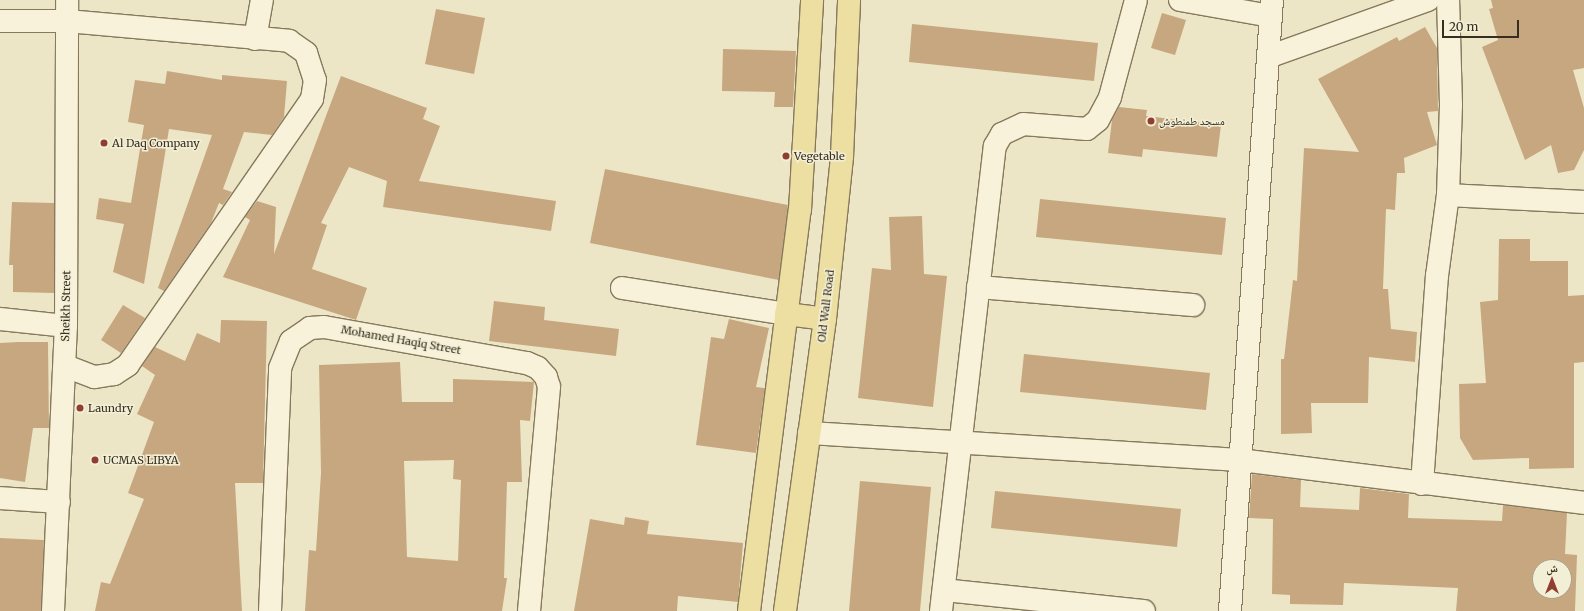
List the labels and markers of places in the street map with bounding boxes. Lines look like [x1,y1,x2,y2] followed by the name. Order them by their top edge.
[1159,114,1225,128] place label: مسجد طمنطوش
[1146,116,1156,126] marker: مسجد طمنطوش
[112,136,200,150] place label: Al Daq Company
[99,138,109,148] marker: Al Daq Company
[794,149,845,163] place label: Vegetable
[781,151,791,161] marker: Vegetable
[88,401,133,415] place label: Laundry
[75,403,85,413] marker: Laundry
[103,453,179,467] place label: UCMAS LIBYA
[90,455,100,465] marker: UCMAS LIBYA

